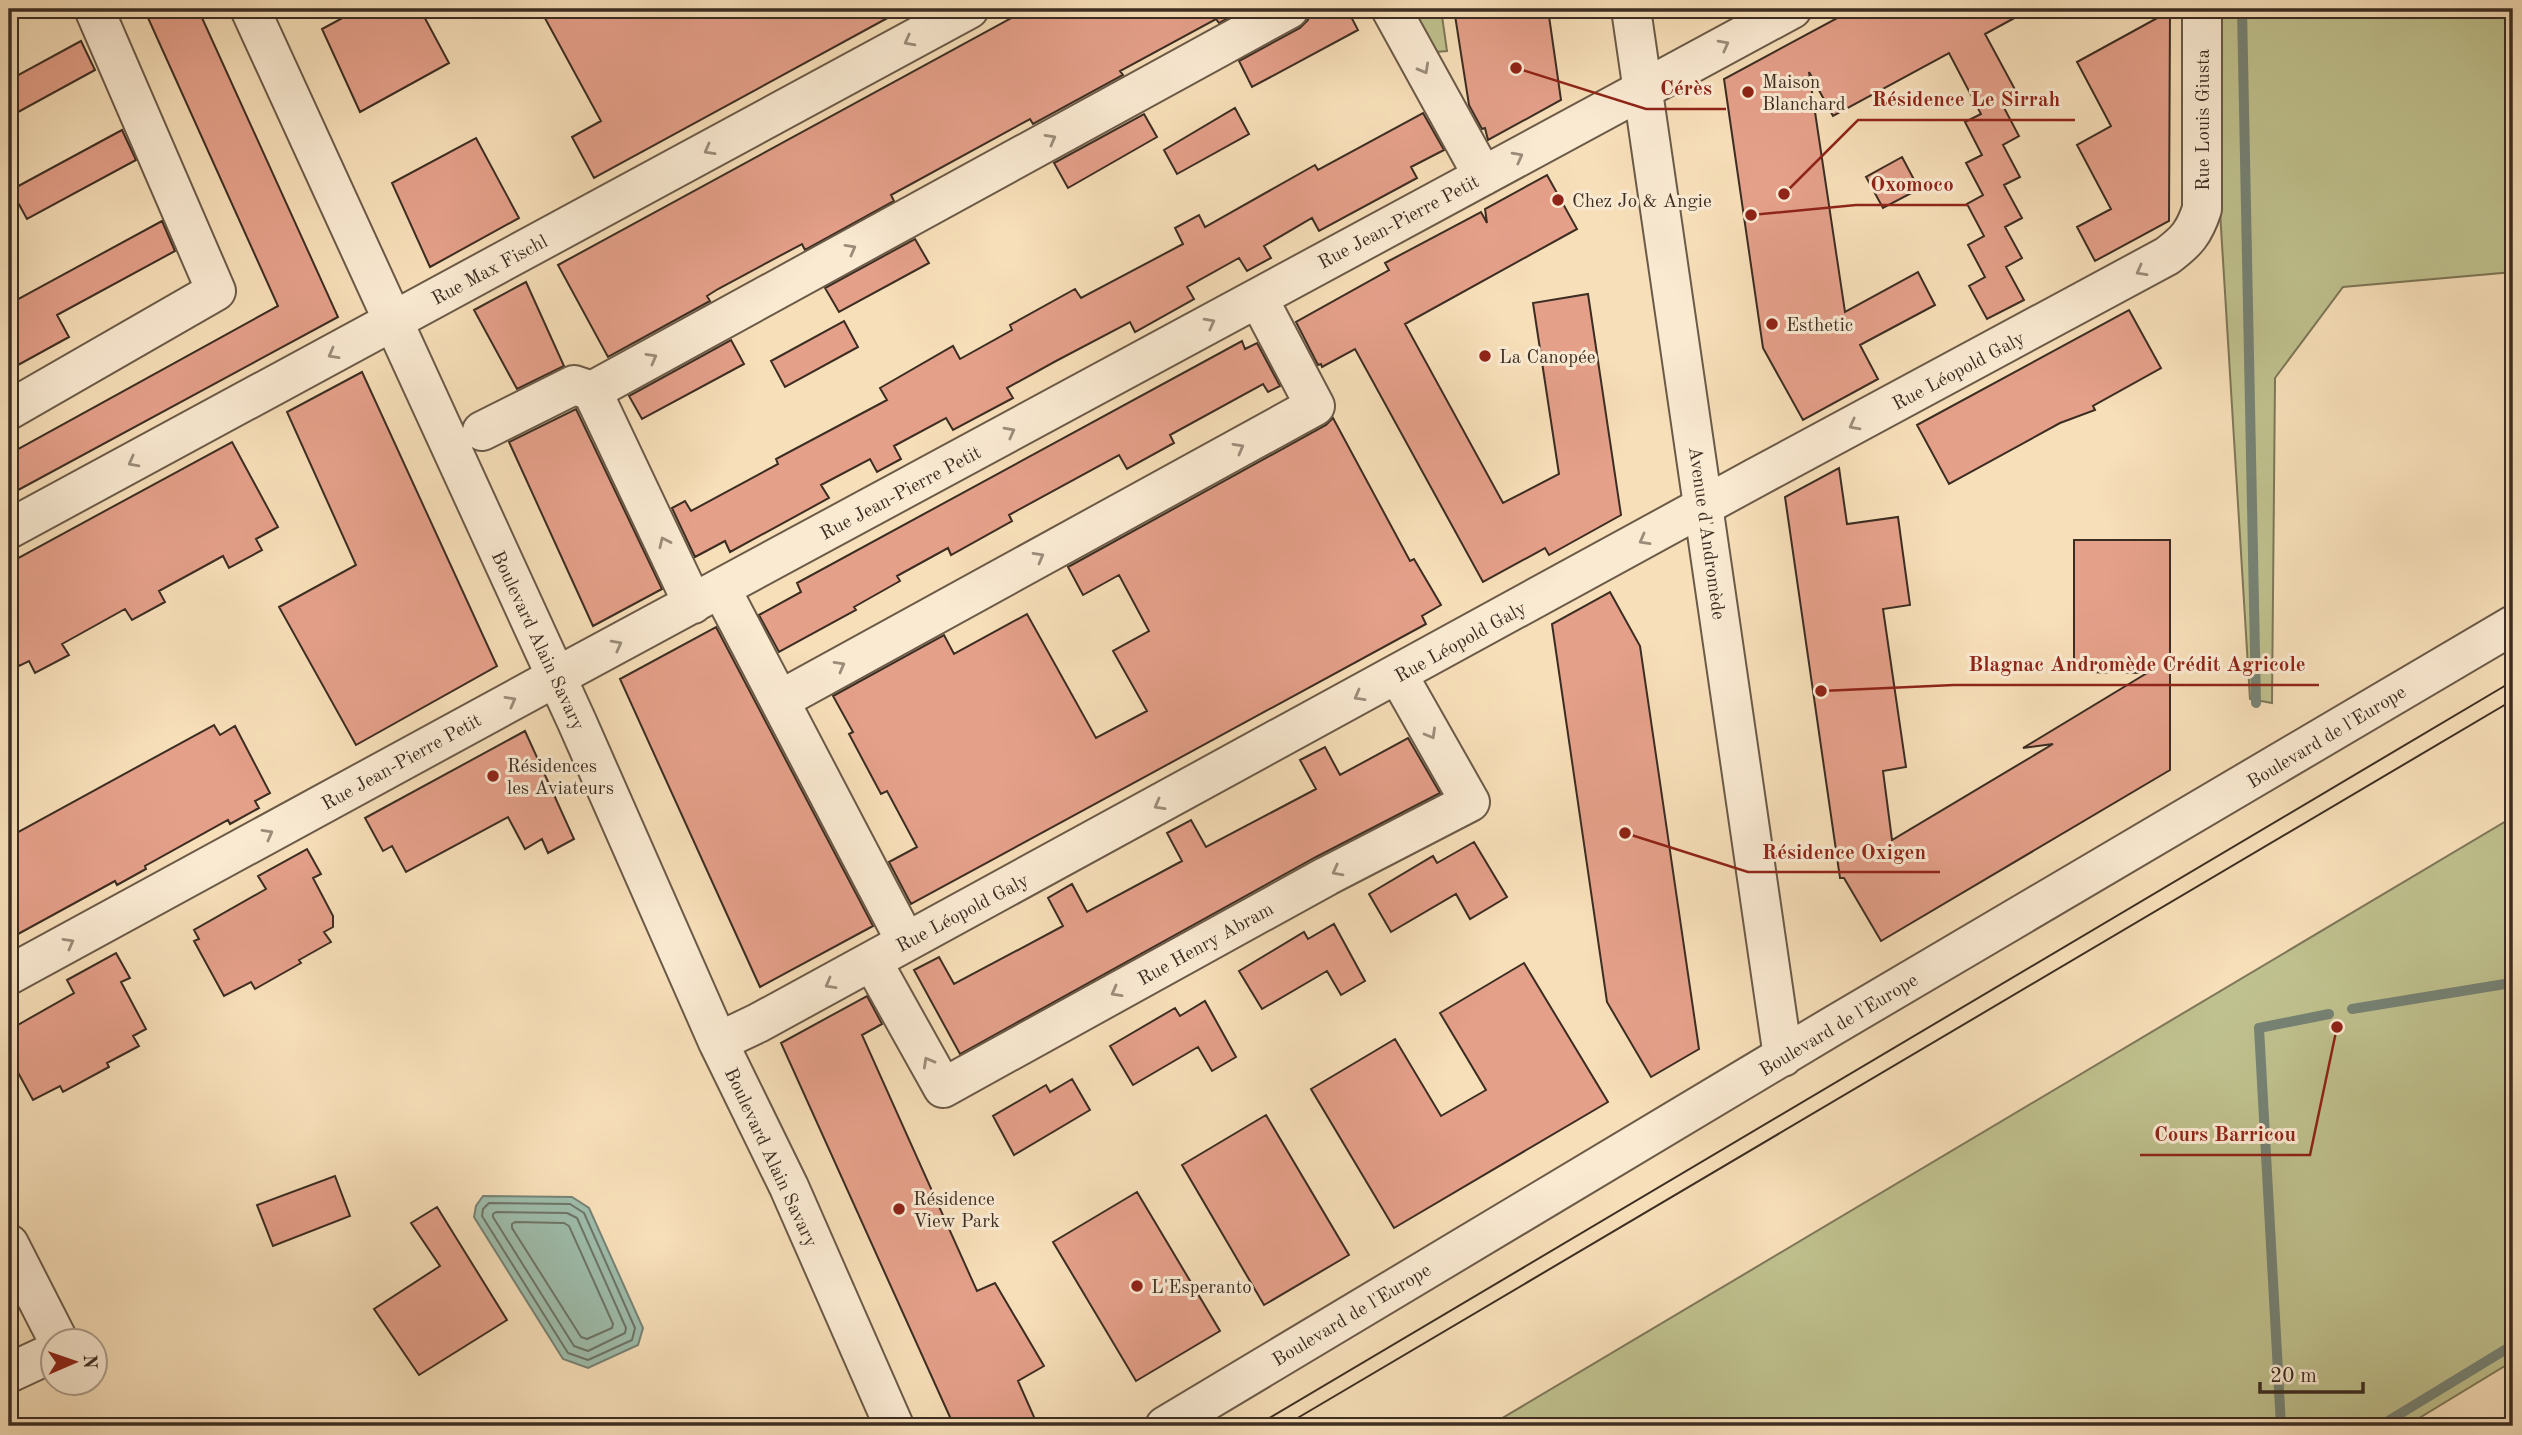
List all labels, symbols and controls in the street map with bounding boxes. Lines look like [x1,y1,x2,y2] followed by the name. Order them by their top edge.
[903,33,916,46] one-way arrow
[1717,40,1730,53] one-way arrow
[2195,48,2214,191] street label: Rue Louis Giusta
[1416,61,1429,74] one-way arrow
[1646,67,1726,109] callout: Cérès
[1762,74,1846,115] place label: Maison Blanchard
[1858,78,2075,120] callout: Résidence Le Sirrah
[1660,79,1712,100] text: Cérès
[1740,84,1756,100] marker: Maison Blanchard
[1872,90,2061,111] text: Résidence Le Sirrah
[1043,134,1056,147] one-way arrow
[703,141,716,155] one-way arrow
[1511,152,1523,165] one-way arrow
[1856,163,1968,205] callout: Oxomoco
[1316,173,1483,274] street label: Rue Jean-Pierre Petit
[1870,175,1954,196] text: Oxomoco
[1550,192,1566,208] marker: Chez Jo & Angie
[1572,193,1712,212] place label: Chez Jo & Angie
[429,233,551,310] street label: Rue Max Fischl
[844,244,856,257] one-way arrow
[2136,263,2148,276] one-way arrow
[1764,316,1780,332] marker: Esthetic
[1786,317,1853,336] place label: Esthetic
[1203,318,1216,331] one-way arrow
[1890,329,2028,415] street label: Rue Léopold Galy
[328,346,340,359] one-way arrow
[1477,348,1493,364] marker: La Canopée
[1499,349,1596,368] place label: La Canopée
[644,353,657,366] one-way arrow
[1849,416,1862,430] one-way arrow
[1003,427,1016,440] one-way arrow
[1232,443,1244,456] one-way arrow
[818,444,985,545] street label: Rue Jean-Pierre Petit
[1684,446,1727,621] street label: Avenue d'Andromède
[128,454,140,468] one-way arrow
[1639,532,1651,545] one-way arrow
[658,537,672,550] one-way arrow
[487,548,587,734] street label: Boulevard Alain Savary
[1032,552,1045,565] one-way arrow
[1392,599,1530,687] street label: Rue Léopold Galy
[609,640,622,653] one-way arrow
[1954,643,2319,685] callout: Blagnac Andromède Crédit Agricole
[1968,655,2306,676] text: Blagnac Andromède Crédit Agricole
[832,661,845,674] one-way arrow
[2245,683,2410,793] street label: Boulevard de l'Europe
[1353,688,1366,701] one-way arrow
[504,696,516,709] one-way arrow
[319,711,485,815] street label: Rue Jean-Pierre Petit
[1423,727,1436,740] one-way arrow
[507,758,614,799] place label: Résidences les Aviateurs
[485,768,501,784] marker: Résidences les Aviateurs
[1154,797,1166,810] one-way arrow
[261,828,274,842] one-way arrow
[1748,830,1940,872] callout: Résidence Oxigen
[1762,843,1926,864] text: Résidence Oxigen
[1331,862,1344,876] one-way arrow
[894,871,1032,957] street label: Rue Léopold Galy
[1135,900,1277,990] street label: Rue Henry Abram
[61,938,74,951] one-way arrow
[1757,971,1922,1081] street label: Boulevard de l'Europe
[824,976,837,989] one-way arrow
[1111,984,1123,997] one-way arrow
[923,1057,936,1069] one-way arrow
[720,1065,820,1251] street label: Boulevard Alain Savary
[2140,1113,2310,1155] callout: Cours Barricou
[2154,1125,2296,1146] text: Cours Barricou
[913,1191,1000,1232] place label: Résidence View Park
[891,1201,907,1217] marker: Résidence View Park
[1270,1261,1435,1371] street label: Boulevard de l'Europe
[1129,1278,1145,1294] marker: L'Esperanto
[1151,1279,1252,1298] place label: L'Esperanto
[38,1326,108,1396] north arrow
[2260,1351,2363,1395] scale bar
[79,1354,98,1370] text: N
[2270,1366,2317,1387] text: 20 m

